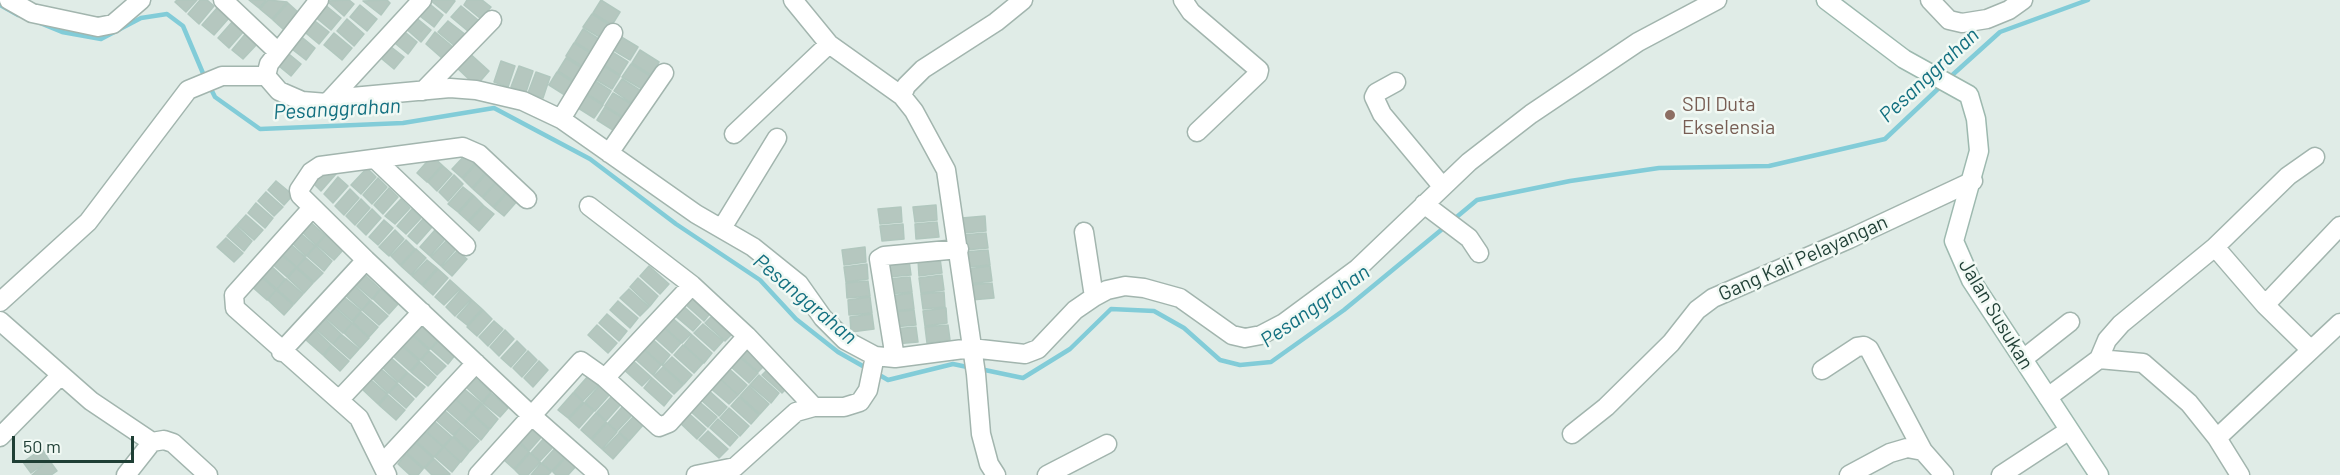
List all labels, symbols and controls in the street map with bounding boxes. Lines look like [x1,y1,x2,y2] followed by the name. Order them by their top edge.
[1874,22,1984,128] water label: Pesanggrahan
[1682,92,1775,139] place label: SDI Duta Ekselensia
[273,93,401,125] water label: Pesanggrahan
[1663,108,1677,122] marker: SDI Duta Ekselensia
[1715,210,1891,306] street label: Gang Kali Pelayangan
[748,248,862,350] water label: Pesanggrahan
[1954,254,2038,374] street label: Jalan Susukan
[1256,259,1374,353] water label: Pesanggrahan
[15,424,136,462] scale bar
[23,435,61,457] text: 50 m

